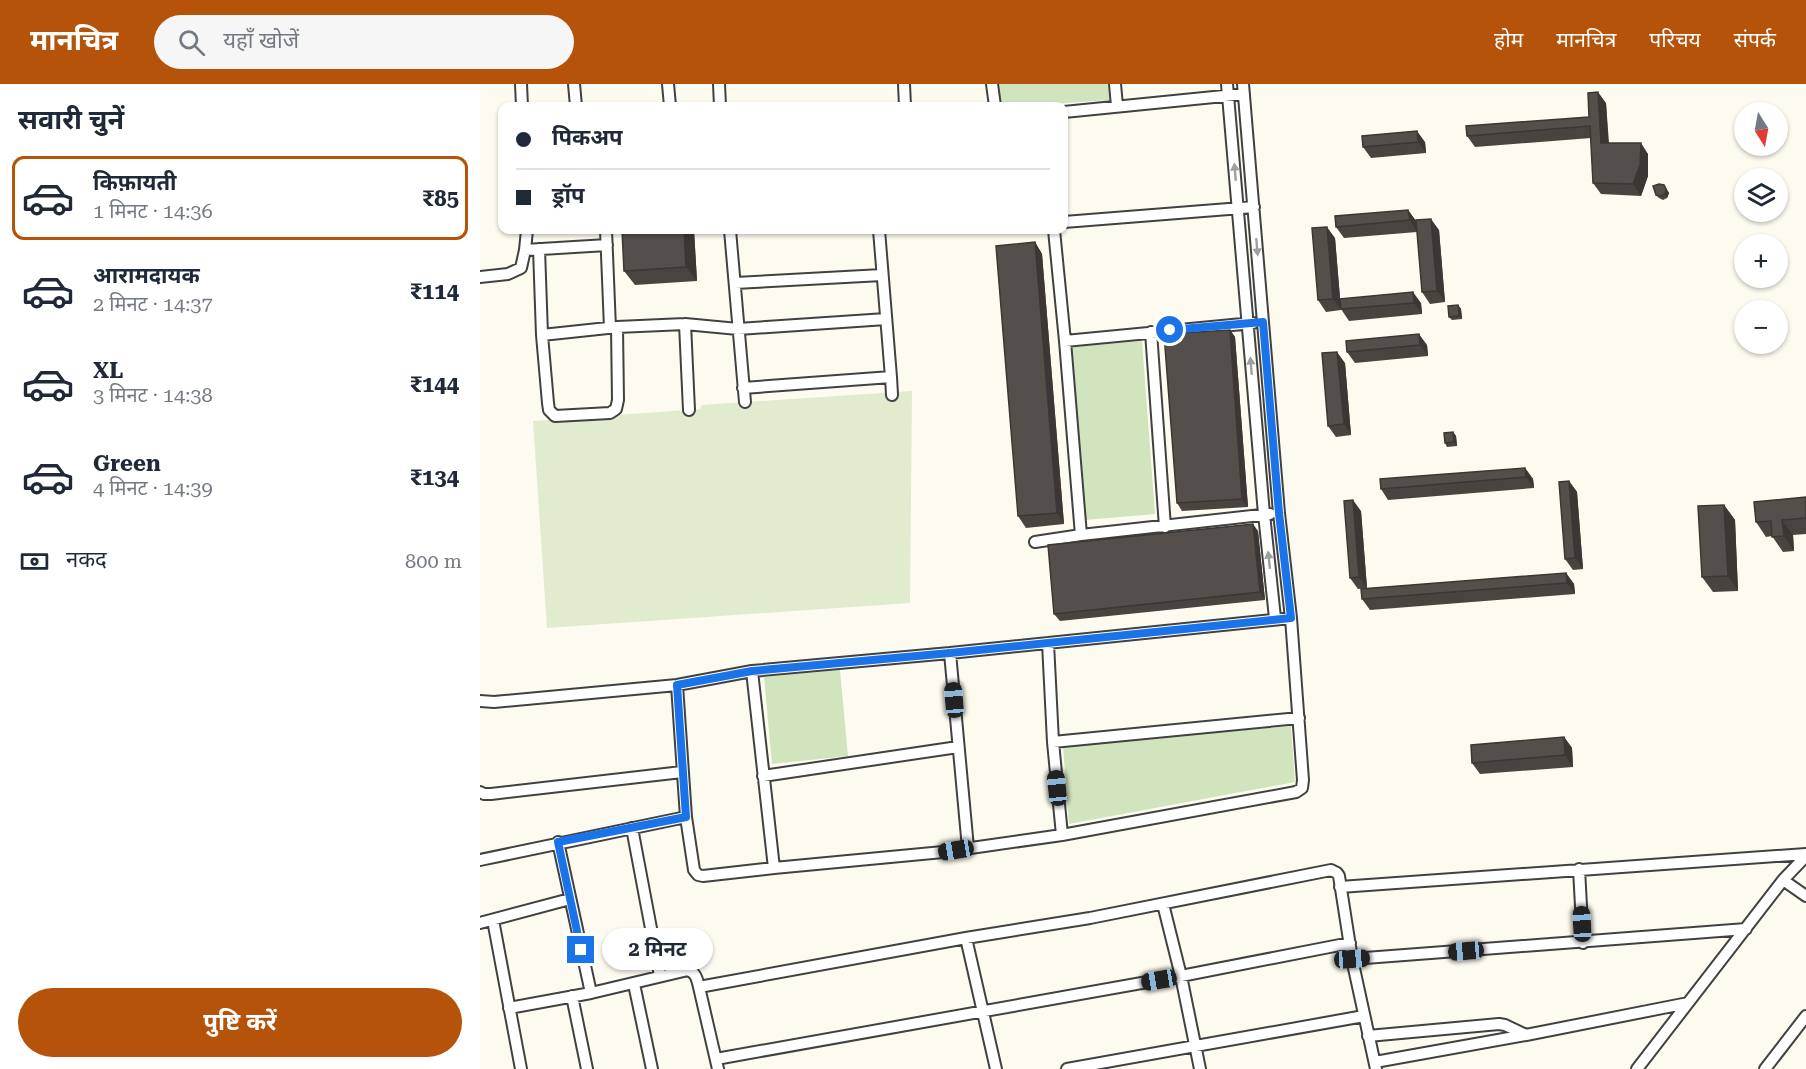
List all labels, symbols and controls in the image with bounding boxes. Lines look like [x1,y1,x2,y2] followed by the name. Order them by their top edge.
[154,15,574,69] search box
[30,24,118,57] text: मानचित्र
[175,26,208,59] icon: search
[223,28,299,53] text: यहाँ खोजें
[1494,28,1523,52] text: होम
[1556,28,1616,52] text: मानचित्र
[1649,28,1701,52] text: परिचय
[1734,28,1776,52] text: संपर्क
[1734,102,1788,156] north arrow
[1734,102,1788,354] map controls
[18,104,124,136] text: सवारी चुनें
[552,125,623,150] text: पिकअप
[1230,162,1240,181] one-way arrow
[1734,168,1788,222] button: layers
[93,170,177,195] text: किफ़ायती
[21,171,75,225] icon: car
[552,183,585,208] text: ड्रॉप
[422,186,459,211] text: ₹85
[93,199,213,223] text: 1 मिनट · 14:36
[1734,234,1788,288] button: +
[1252,237,1262,256] one-way arrow
[93,263,200,288] text: आरामदायक
[21,264,75,318] icon: car
[410,279,459,304] text: ₹114
[93,292,213,316] text: 2 मिनट · 14:37
[1734,300,1788,354] button: −
[1156,316,1183,343] route start
[1246,356,1256,375] one-way arrow
[21,357,75,411] icon: car
[93,358,123,383] text: XL
[410,372,459,397] text: ₹144
[93,383,213,407] text: 3 मिनट · 14:38
[21,450,75,504] icon: car
[93,451,161,476] text: Green
[410,465,459,490] text: ₹134
[93,476,213,500] text: 4 मिनट · 14:39
[18,545,51,578] icon: cash
[66,547,107,572] text: नकद
[405,549,462,573] text: 800 m
[1264,551,1274,570] one-way arrow
[943,681,965,719] car
[1046,769,1068,807] car
[937,838,975,862] car
[1572,906,1592,942] car
[602,929,713,971] callout: 2 मिनट
[567,936,594,963] route end
[628,937,687,961] text: 2 मिनट
[1447,940,1485,962] car
[1333,949,1371,969] car
[1140,968,1178,992] car
[18,988,462,1057] button: पुष्टि करें

